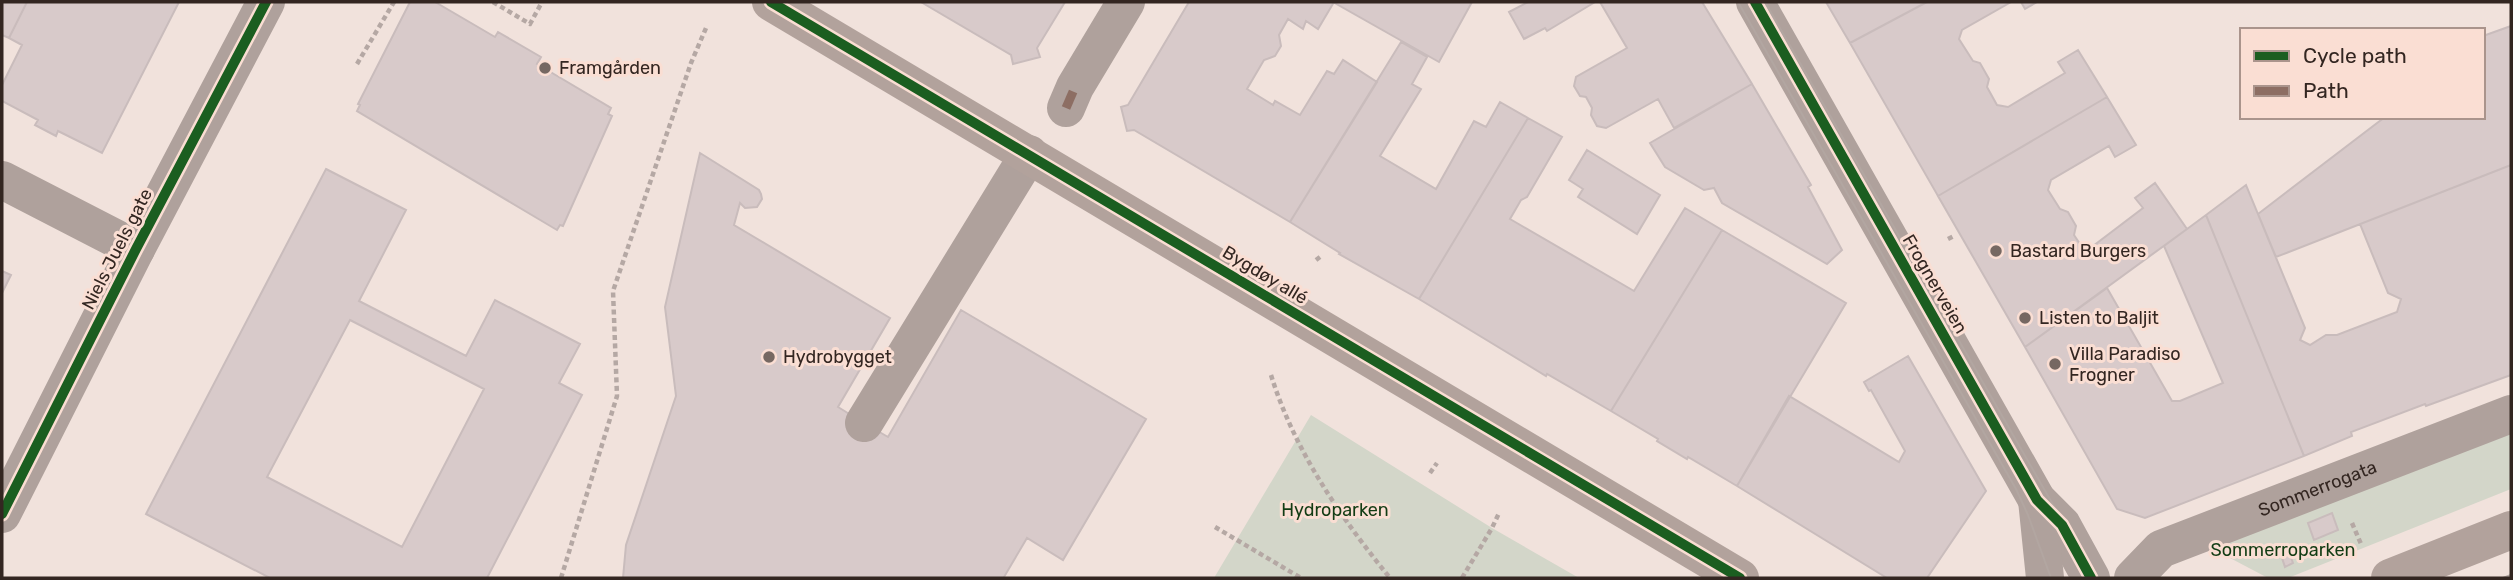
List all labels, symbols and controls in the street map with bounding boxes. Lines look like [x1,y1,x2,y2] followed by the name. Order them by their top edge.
[2240,28,2485,119] legend
[2303,43,2407,68] text: Cycle path
[559,57,661,79] place label: Framgården
[537,60,553,76] marker: Framgården
[2303,78,2349,103] text: Path
[77,185,157,313] street label: Niels Juels gate
[1898,230,1972,338] street label: Frognerveien
[2010,240,2146,262] place label: Bastard Burgers
[1218,241,1312,309] street label: Bygdøy allé
[1988,243,2004,259] marker: Bastard Burgers
[2039,307,2159,329] place label: Listen to Baljit
[2017,310,2033,326] marker: Listen to Baljit
[2069,343,2181,386] place label: Villa Paradiso Frogner
[783,346,892,368] place label: Hydrobygget
[761,349,777,365] marker: Hydrobygget
[2047,356,2063,372] marker: Villa Paradiso Frogner
[2255,456,2380,521] street label: Sommerrogata
[1281,499,1389,521] park label: Hydroparken
[2211,539,2355,561] park label: Sommerroparken

